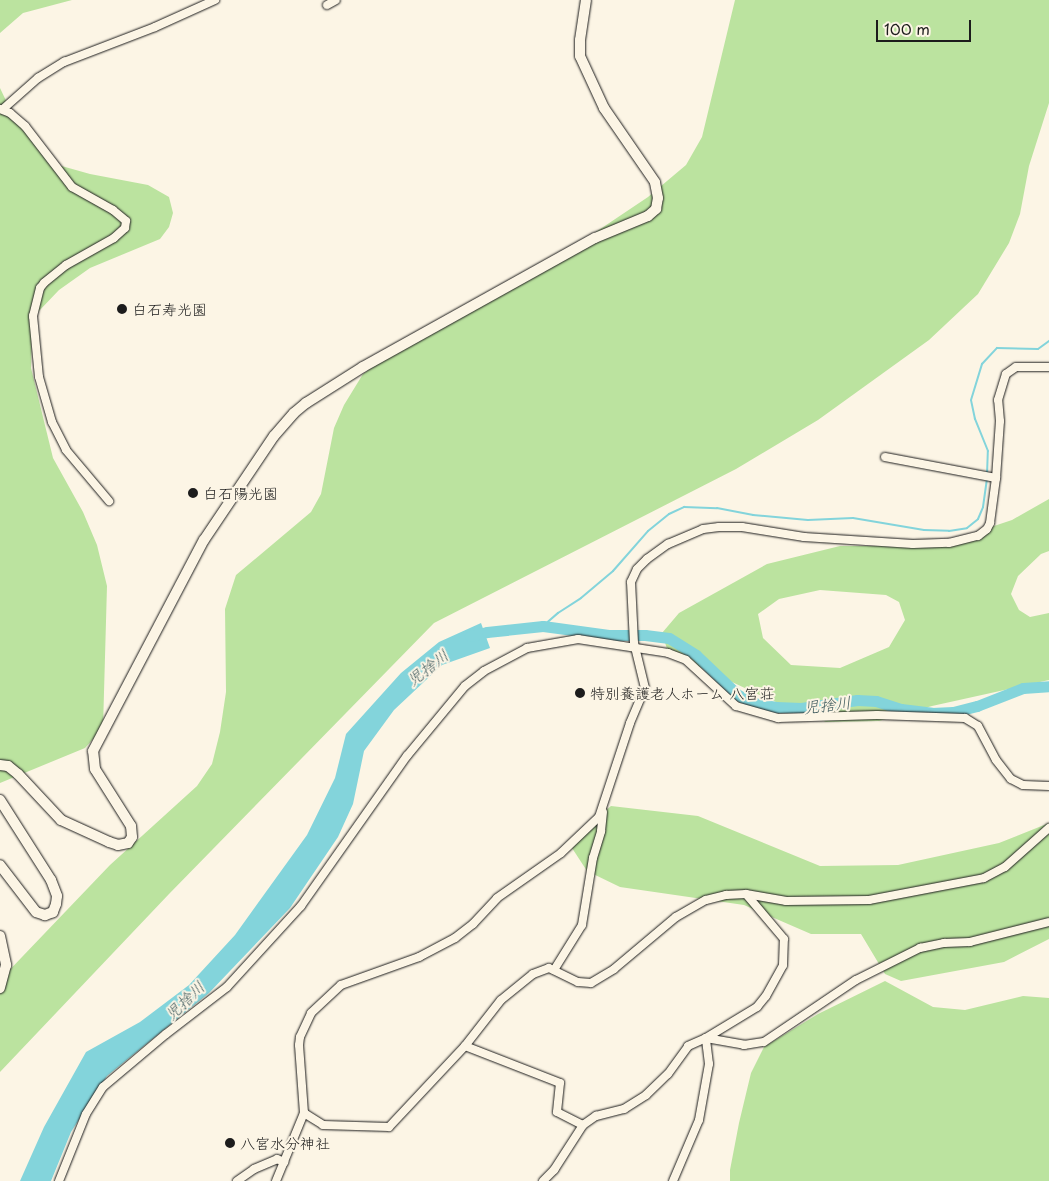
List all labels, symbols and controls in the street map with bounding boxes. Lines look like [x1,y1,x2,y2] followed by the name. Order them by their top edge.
[879,10,974,42] scale bar
[884,17,930,40] text: 100 m
[132,300,207,318] place label: 白石寿光園
[116,303,128,315] marker: 白石寿光園
[203,484,278,502] place label: 白石陽光園
[187,487,199,499] marker: 白石陽光園
[402,645,452,689] water label: 児捨川
[590,684,775,702] place label: 特別養護老人ホーム 八宮荘
[574,687,586,699] marker: 特別養護老人ホーム 八宮荘
[802,692,852,716] water label: 児捨川
[160,976,208,1024] water label: 児捨川
[240,1134,330,1152] place label: 八宮水分神社
[224,1137,236,1149] marker: 八宮水分神社

